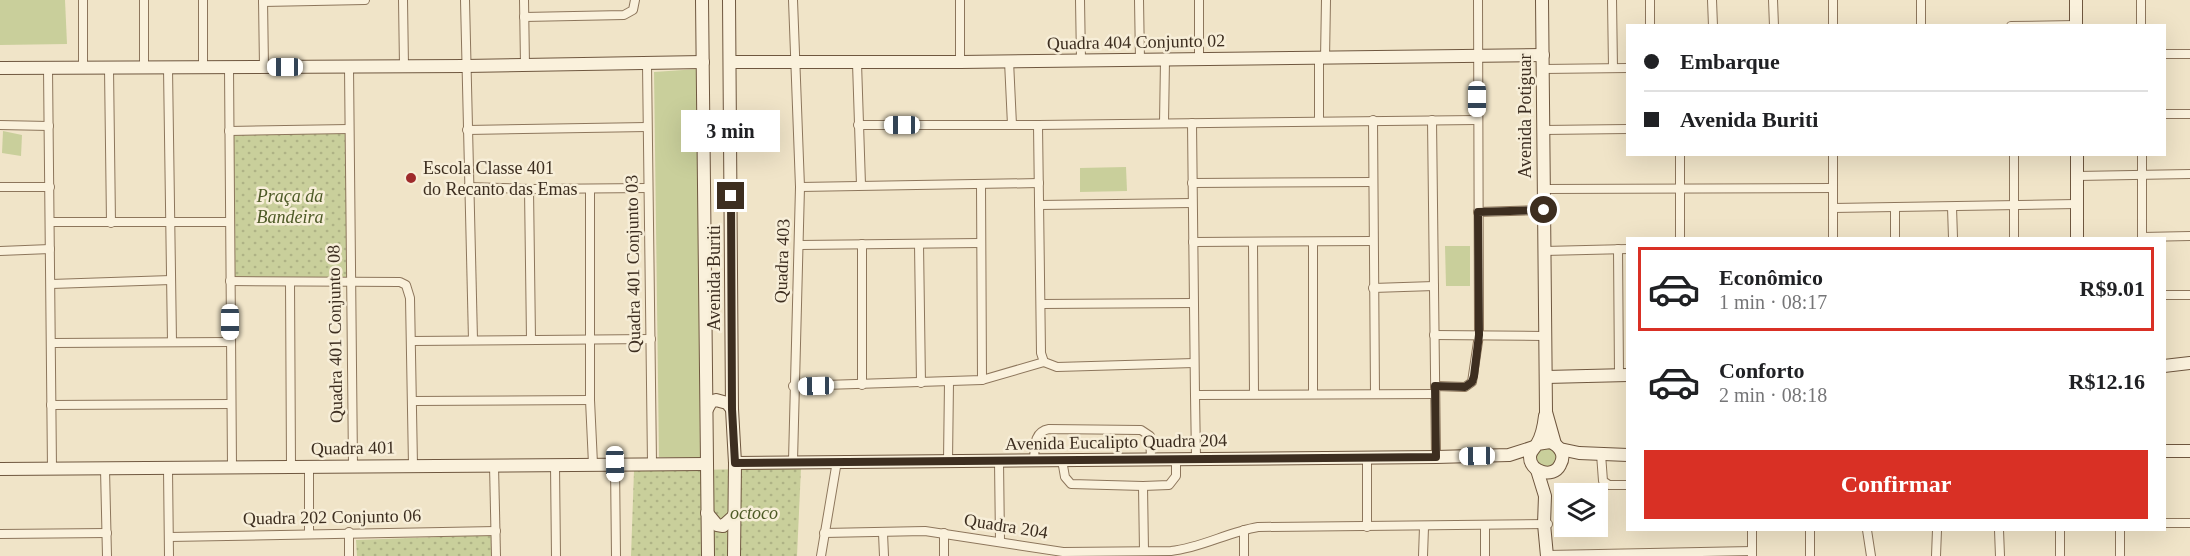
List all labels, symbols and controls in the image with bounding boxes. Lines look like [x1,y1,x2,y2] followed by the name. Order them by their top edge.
[1047,30,1225,54] street label: Quadra 404 Conjunto 02
[1680,49,1780,74] text: Embarque
[1515,53,1535,179] street label: Avenida Potiguar
[267,58,303,76] car
[1468,81,1486,117] car
[1680,107,1818,132] text: Avenida Buriti
[682,109,780,151] callout: 3 min
[884,116,920,134] car
[706,120,755,142] text: 3 min
[423,158,577,199] place label: Escola Classe 401 do Recanto das Emas
[404,171,418,185] marker: Escola Classe 401 do Recanto das Emas
[621,175,645,353] street label: Quadra 401 Conjunto 03
[717,182,744,209] route end
[256,186,324,227] park label: Praça da Bandeira
[1530,196,1557,223] route start
[771,218,793,304] street label: Quadra 403
[704,225,724,331] street label: Avenida Buriti
[323,245,347,423] street label: Quadra 401 Conjunto 08
[1647,262,1701,316] icon: car
[1719,265,1823,290] text: Econômico
[2080,276,2145,301] text: R$9.01
[1719,291,1827,313] text: 1 min · 08:17
[221,304,239,340] car
[1647,355,1701,409] icon: car
[1719,358,1805,383] text: Conforto
[2069,369,2145,394] text: R$12.16
[798,377,834,395] car
[1719,384,1827,406] text: 2 min · 08:18
[1005,430,1227,454] street label: Avenida Eucalipto Quadra 204
[311,437,395,459] street label: Quadra 401
[606,446,624,482] car
[1459,447,1495,465] car
[1644,450,2148,519] button: Confirmar
[1554,483,1608,537] map controls
[1554,483,1608,537] button: layers
[730,503,778,523] park label: octoco
[243,505,421,529] street label: Quadra 202 Conjunto 06
[963,510,1049,542] street label: Quadra 204

